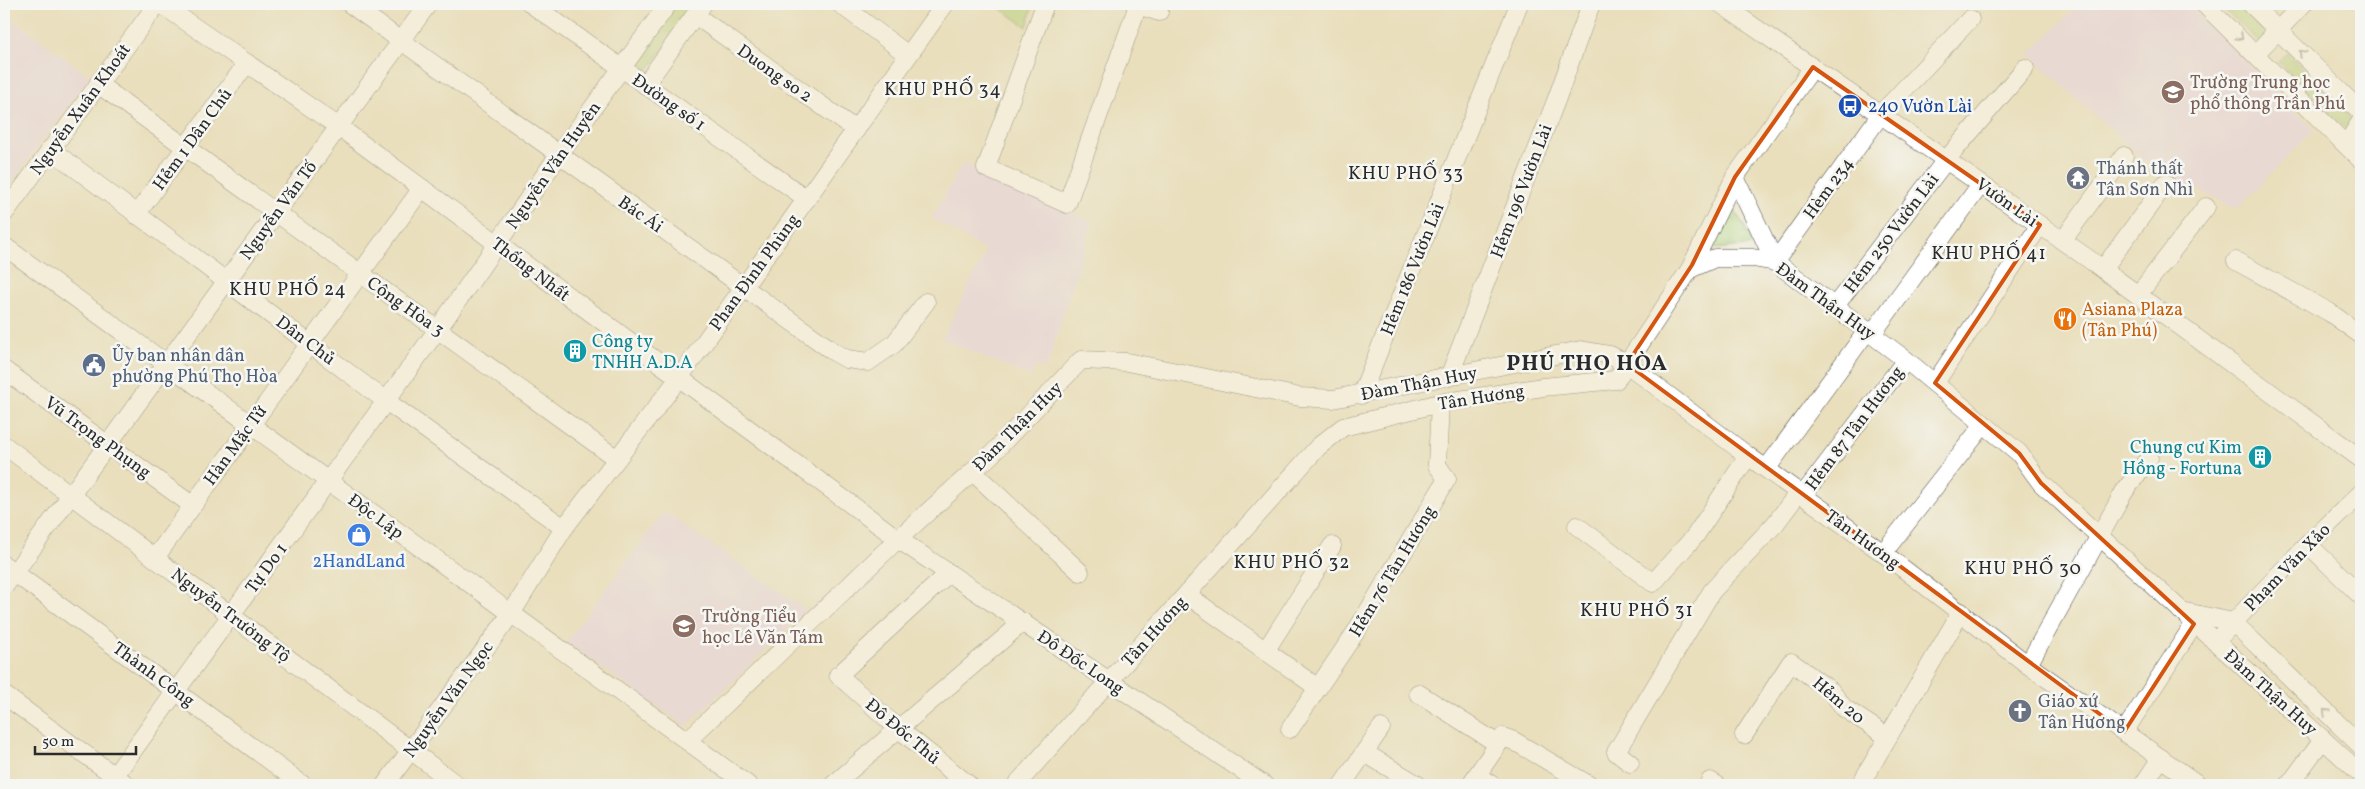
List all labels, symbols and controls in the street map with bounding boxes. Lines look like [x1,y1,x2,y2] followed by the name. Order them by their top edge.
[2234,31,2243,40] one-way arrow
[25,39,138,181] street label: Nguyễn Xuân Khoát
[731,39,817,109] street label: Duong so 2
[2298,50,2307,59] one-way arrow
[626,69,710,138] street label: Đường số 1
[2190,71,2346,117] place label: Trường Trung học phổ thông Trần Phú
[884,76,1002,103] district label: KHU PHỐ 34
[2160,79,2186,105] school or university icon: Trường Trung học phổ thông Trần Phú
[147,83,239,196] street label: Hẻm 1 Dân Chủ
[1837,93,1863,119] bus stop icon: 240 Vườn Lài
[1868,95,1972,120] place label: 240 Vườn Lài
[501,97,608,235] street label: Nguyễn Văn Huyên
[1485,121,1559,262] street label: Hẻm 196 Vườn Lài
[1798,153,1860,225] street label: Hèm 234
[235,156,324,266] street label: Nguyễn Văn Tố
[2096,157,2193,203] place label: Thánh thất Tân Sơn Nhì
[1348,160,1464,187] district label: KHU PHỐ 33
[2065,165,2091,191] temple icon: Thánh thất Tân Sơn Nhì
[1839,169,1946,299] street label: Hẻm 250 Vườn Lài
[1970,173,2042,234] street label: Vườn Lài
[613,191,668,240] street label: Bác Ái
[1375,200,1451,340] street label: Hẻm 186 Vườn Lài
[704,209,806,337] street label: Phan Đình Phùng
[485,232,575,308] street label: Thống Nhất
[1931,240,2047,267] district label: KHU PHỐ 41
[1770,257,1880,347] street label: Đàm Thận Huy
[361,271,449,343] street label: Cộng Hòa 3
[229,276,347,303] district label: KHU PHỐ 24
[2082,298,2183,344] place label: Asiana Plaza (Tân Phú)
[2052,306,2078,332] restaurant icon: Asiana Plaza (Tân Phú)
[270,310,340,372] street label: Dân Chủ
[592,330,693,376] place label: Công ty TNHH A.D.A
[562,338,588,364] building icon: Công ty TNHH A.D.A
[112,344,278,390] place label: Ủy ban nhân dân phường Phú Thọ Hòa
[1506,349,1668,380] district label: PHÚ THỌ HÒA
[81,352,107,378] public building icon: Ủy ban nhân dân phường Phú Thọ Hòa
[1359,361,1480,408] street label: Đàm Thận Huy
[1800,361,1910,496] street label: Hẻm 87 Tân Hương
[967,376,1069,478] street label: Đàm Thận Huy
[1436,379,1526,418] street label: Tân Hương
[39,391,156,485] street label: Vũ Trọng Phụng
[199,401,274,491] street label: Hàn Mặc Tử
[2122,436,2242,482] place label: Chung cư Kim Hồng - Fortuna
[2247,444,2273,470] building icon: Chung cư Kim Hồng - Fortuna
[342,488,408,546] street label: Độc Lập
[1344,501,1443,642] street label: Hẻm 76 Tân Hương
[1819,504,1905,576] street label: Tân Hương
[2239,518,2337,618] street label: Phạm Văn Xảo
[346,522,372,548] shop icon: 2HandLand
[240,538,294,599] street label: Tự Do 1
[1234,549,1350,576] district label: KHU PHỐ 32
[312,550,406,575] place label: 2HandLand
[1964,555,2082,582] district label: KHU PHỐ 30
[165,563,295,669] street label: Nguyễn Trường Tộ
[1117,591,1194,673] street label: Tân Hương
[1580,597,1694,624] district label: KHU PHỐ 31
[702,605,824,651] place label: Trường Tiểu học Lê Văn Tám
[671,613,697,639] school or university icon: Trường Tiểu học Lê Văn Tám
[1032,625,1129,702] street label: Đô Đốc Long
[398,636,500,763] street label: Nguyễn Văn Ngọc
[107,637,199,714] street label: Thành Công
[2218,644,2322,742] street label: Đàm Thận Huy
[1806,672,1870,731] street label: Hẻm 20
[2038,690,2125,736] place label: Giáo xứ Tân Hương
[859,693,945,771] street label: Đô Đốc Thủ
[2007,698,2033,724] church icon: Giáo xứ Tân Hương
[2323,709,2332,718] one-way arrow
[35,724,136,756] scale bar
[42,732,74,753] text: 50 m

